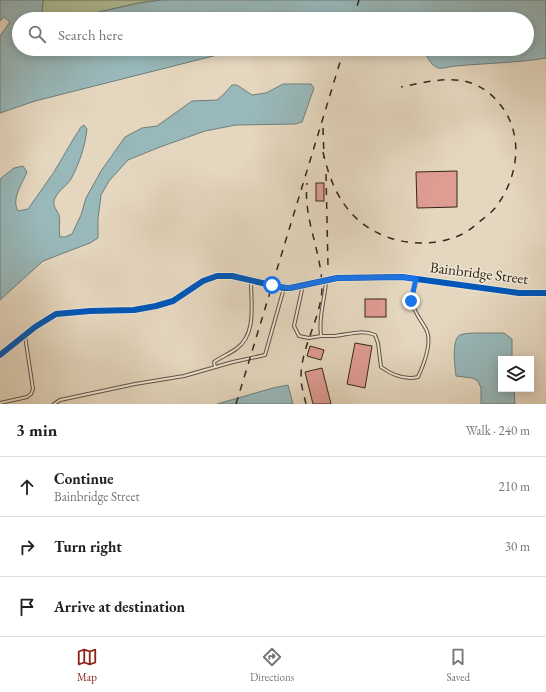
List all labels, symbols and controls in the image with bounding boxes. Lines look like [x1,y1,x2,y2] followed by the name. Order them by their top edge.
[12,12,534,56] search box
[26,23,48,45] icon: search
[58,25,123,44] text: Search here
[429,257,529,288] street label: Bainbridge Street
[263,276,281,294] route start
[402,292,420,310] route end
[498,356,534,392] map controls
[498,356,534,392] button: layers
[16,419,57,441] text: 3 min
[466,422,530,439] text: Walk · 240 m
[54,469,114,488] text: Continue
[16,476,38,498] icon: ahead
[499,478,530,495] text: 210 m
[54,488,140,505] text: Bainbridge Street
[16,536,38,558] icon: right
[54,537,122,556] text: Turn right
[505,538,530,555] text: 30 m
[16,596,38,618] icon: arrive
[54,597,185,616] text: Arrive at destination
[76,646,98,684] tab: Map
[250,646,294,684] tab: Directions
[446,646,470,684] tab: Saved

